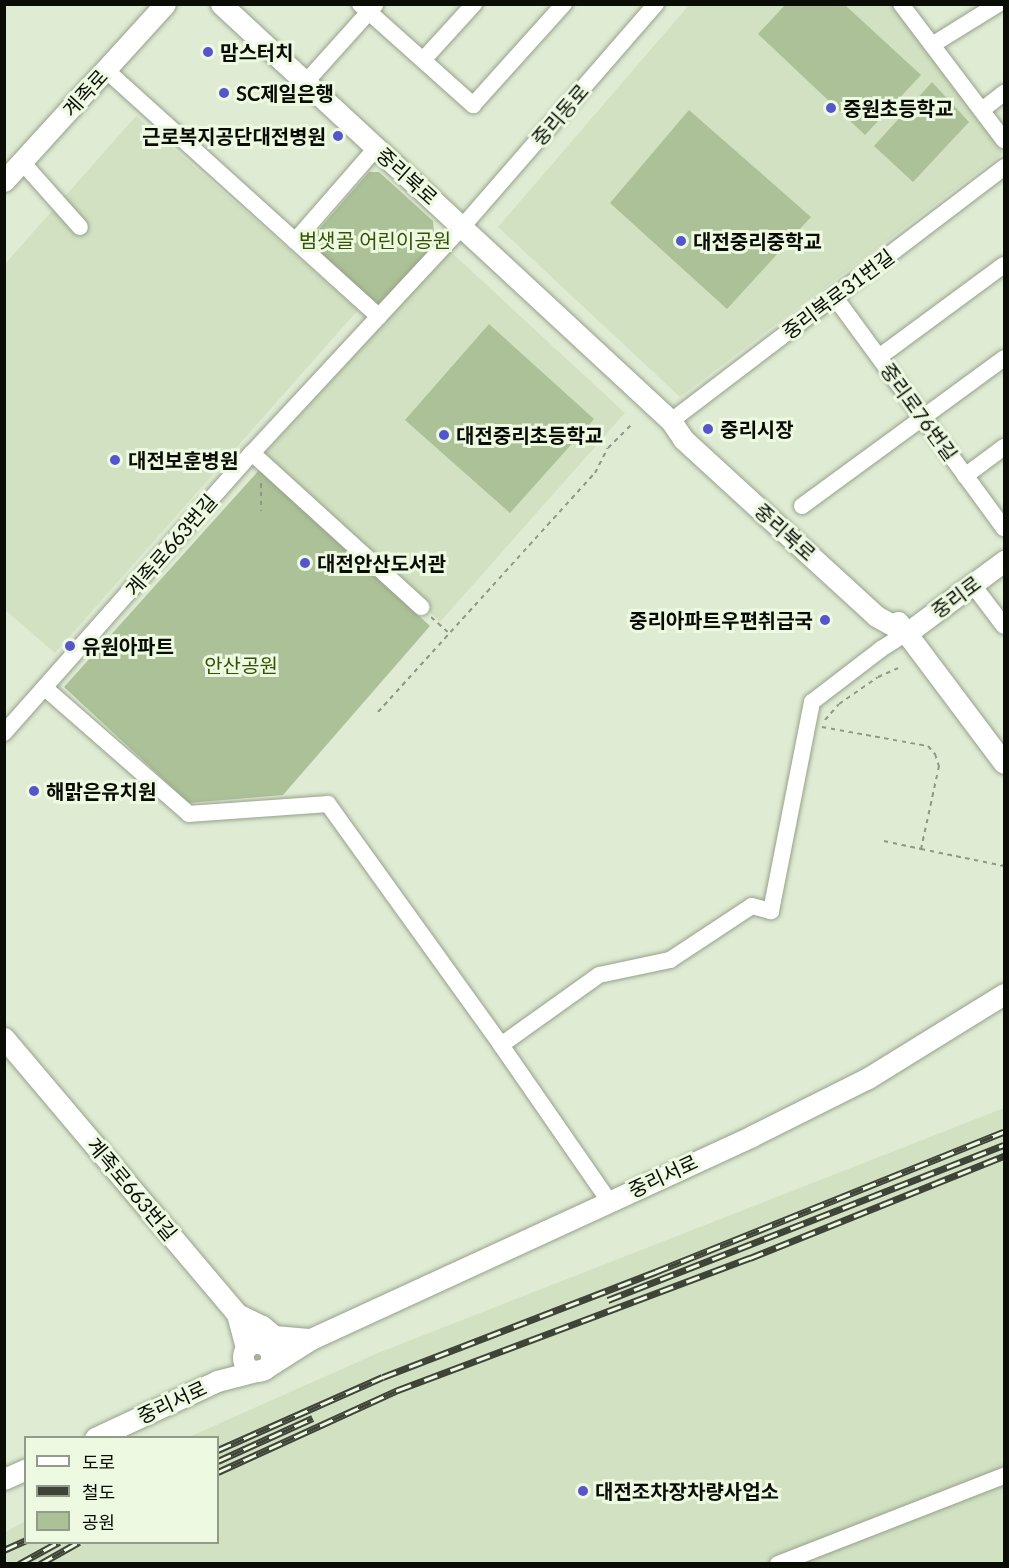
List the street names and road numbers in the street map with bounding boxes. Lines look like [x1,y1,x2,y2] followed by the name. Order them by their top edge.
[58,64,112,122] street label: 계족로
[527,79,593,151] street label: 중리동로
[372,142,442,210] street label: 중리북로
[777,244,899,344] street label: 중리북로31번길
[875,358,963,466] street label: 중리로76번길
[120,489,222,601] street label: 계족로663번길
[750,498,820,566] street label: 중리북로
[927,571,985,623] street label: 중리로
[82,1133,182,1245] street label: 계족로663번길
[625,1150,701,1202] street label: 중리서로
[134,1376,210,1428] street label: 중리서로

